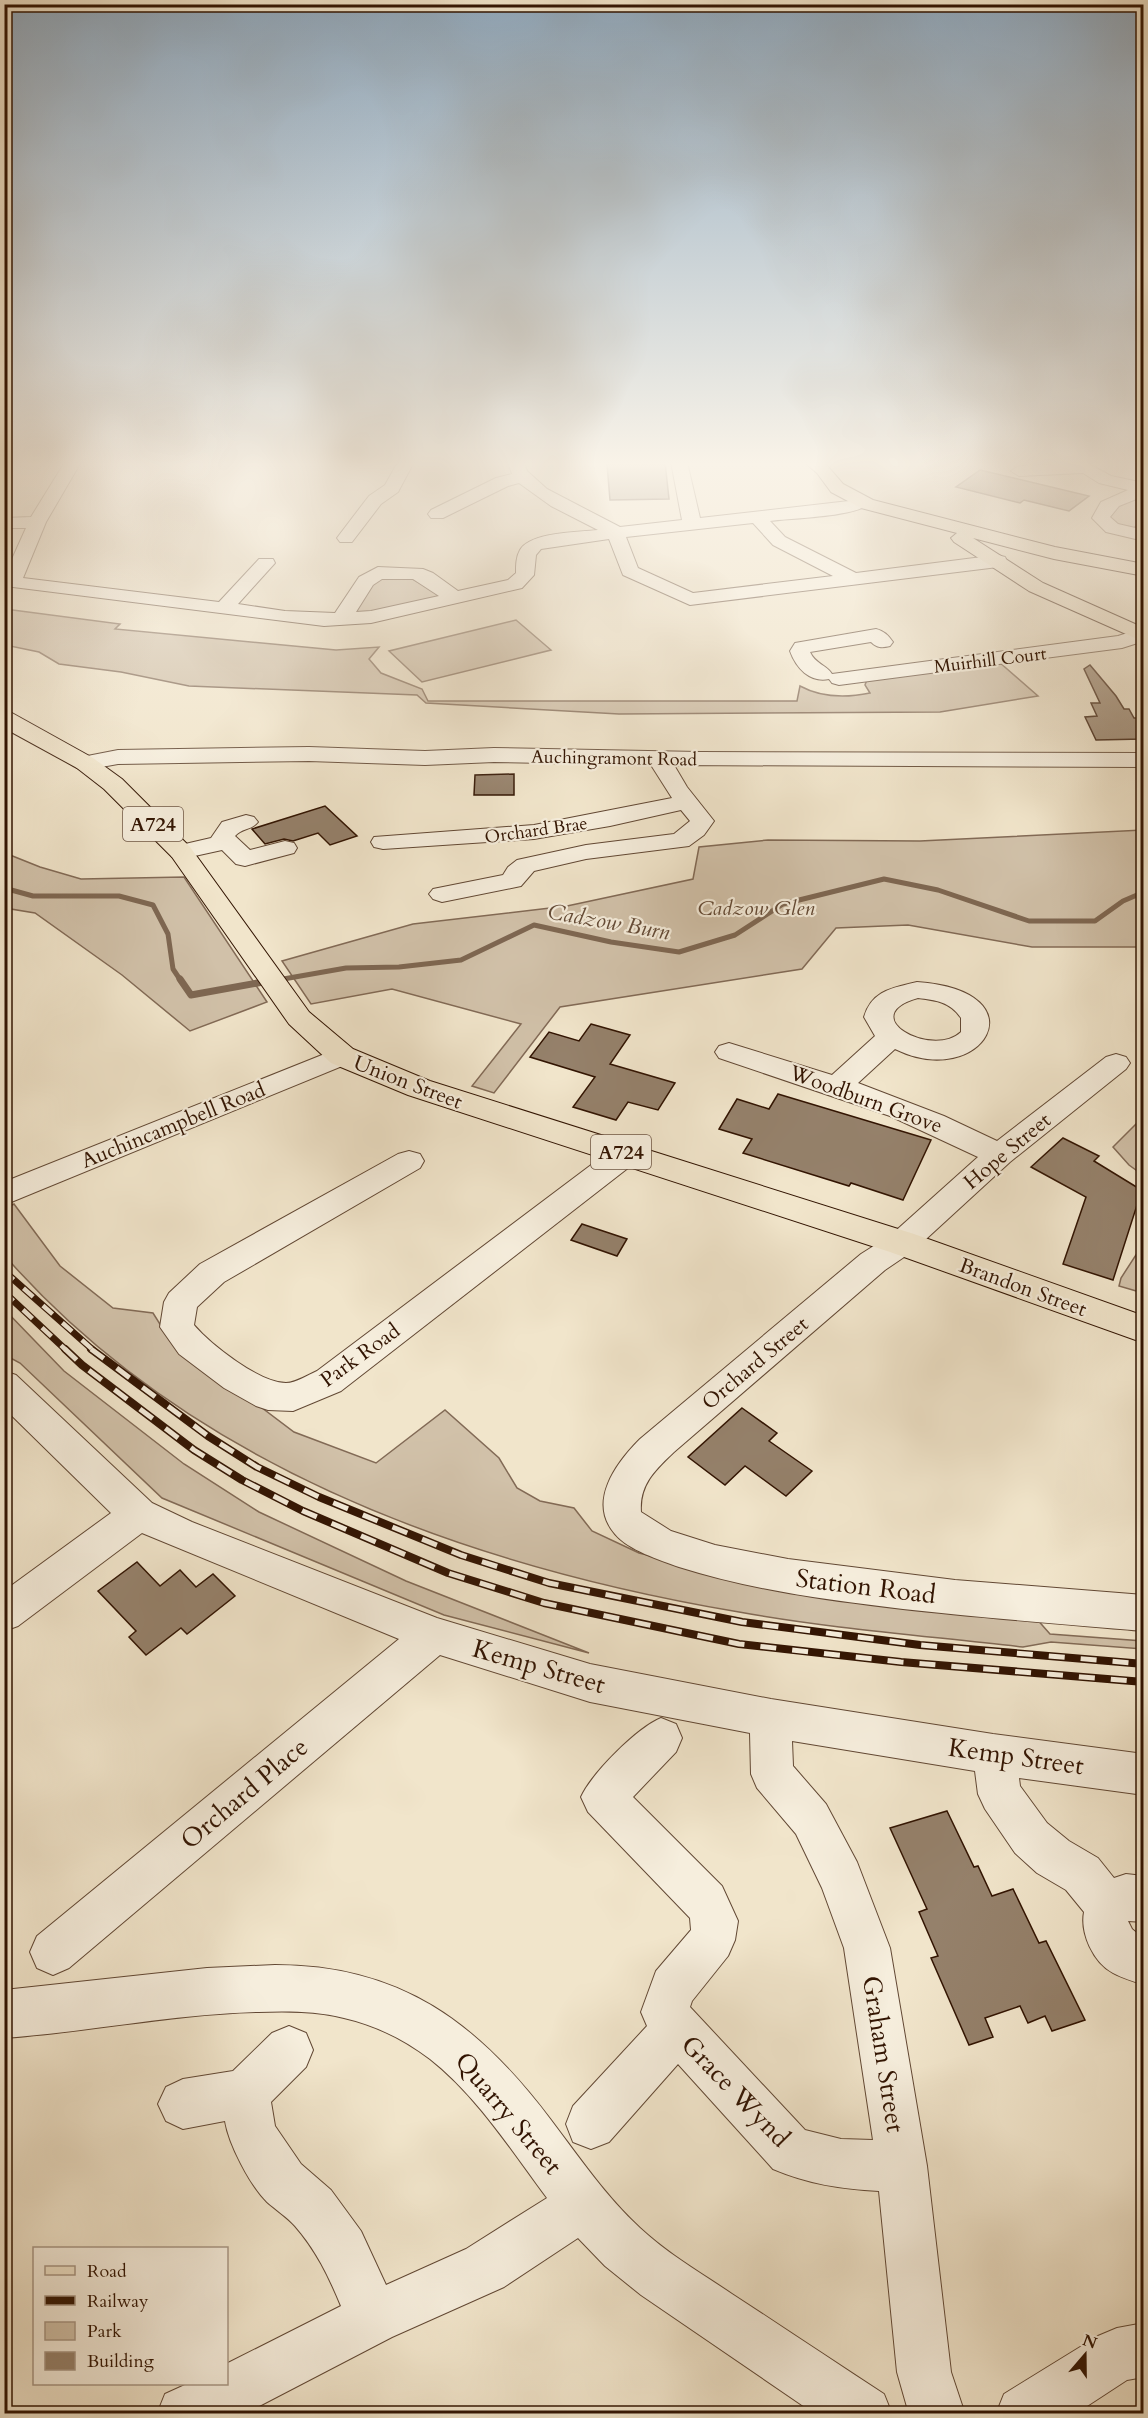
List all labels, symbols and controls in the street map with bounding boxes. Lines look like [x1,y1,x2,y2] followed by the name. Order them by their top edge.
[932,641,1048,680] street label: Muirhill Court
[531,745,697,772] street label: Auchingramont Road
[123,807,183,841] road number: A724
[483,811,589,850] street label: Orchard Brae
[697,894,815,923] park label: Cadzow Glen
[545,896,672,948] water label: Cadzow Burn
[349,1048,467,1117] street label: Union Street
[784,1058,946,1141] street label: Woodburn Grove
[77,1075,270,1176] street label: Auchincampbell Road
[957,1106,1057,1196] street label: Hope Street
[591,1135,651,1169] road number: A724
[955,1251,1091,1324] street label: Brandon Street
[696,1310,815,1417] street label: Orchard Street
[314,1317,406,1394] street label: Park Road
[794,1561,938,1612] street label: Station Road
[468,1631,609,1702] street label: Kemp Street
[173,1730,316,1857] street label: Orchard Place
[946,1730,1086,1783] street label: Kemp Street
[854,1973,913,2135] street label: Graham Street
[673,2028,798,2155] street label: Grace Wynd
[447,2045,570,2182] street label: Quarry Street
[33,2247,228,2385] legend
[87,2259,127,2284] text: Road
[87,2289,149,2314] text: Railway
[87,2319,122,2344] text: Park
[1055,2325,1115,2385] north arrow
[1079,2329,1100,2355] text: N
[87,2349,155,2374] text: Building

